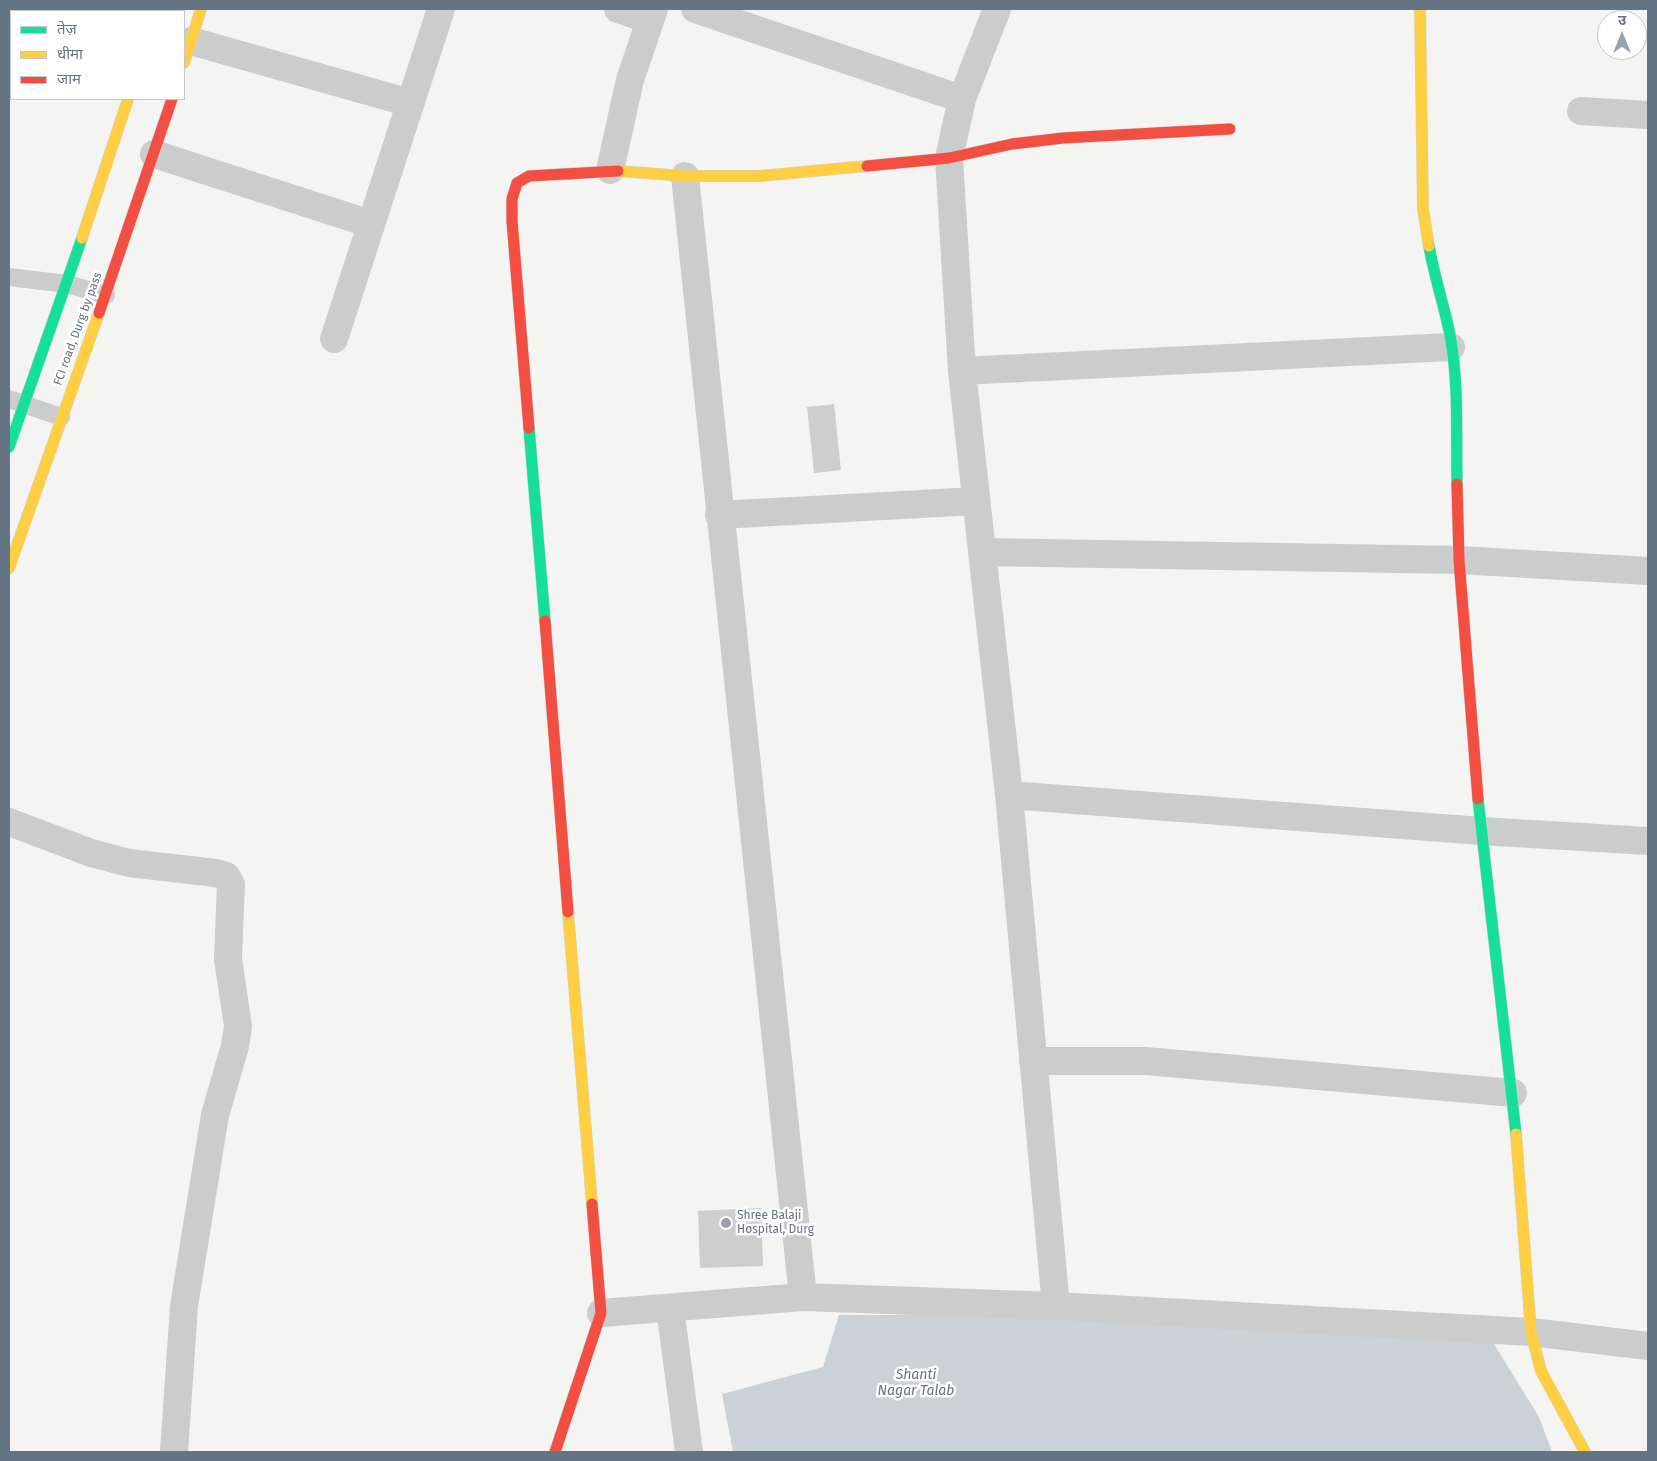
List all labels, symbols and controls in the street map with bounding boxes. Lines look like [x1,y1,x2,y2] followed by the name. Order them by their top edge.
[10,10,185,100] legend
[1597,10,1647,60] north arrow
[1618,12,1626,29] text: उ
[57,20,77,38] text: तेज़
[57,45,83,63] text: धीमा
[57,70,81,88] text: जाम
[51,270,105,388] street label: FCI road, Durg by pass
[737,1209,814,1237] place label: Shree Balaji Hospital, Durg
[719,1216,733,1230] marker: Shree Balaji Hospital, Durg
[878,1367,954,1400] water label: Shanti Nagar Talab

